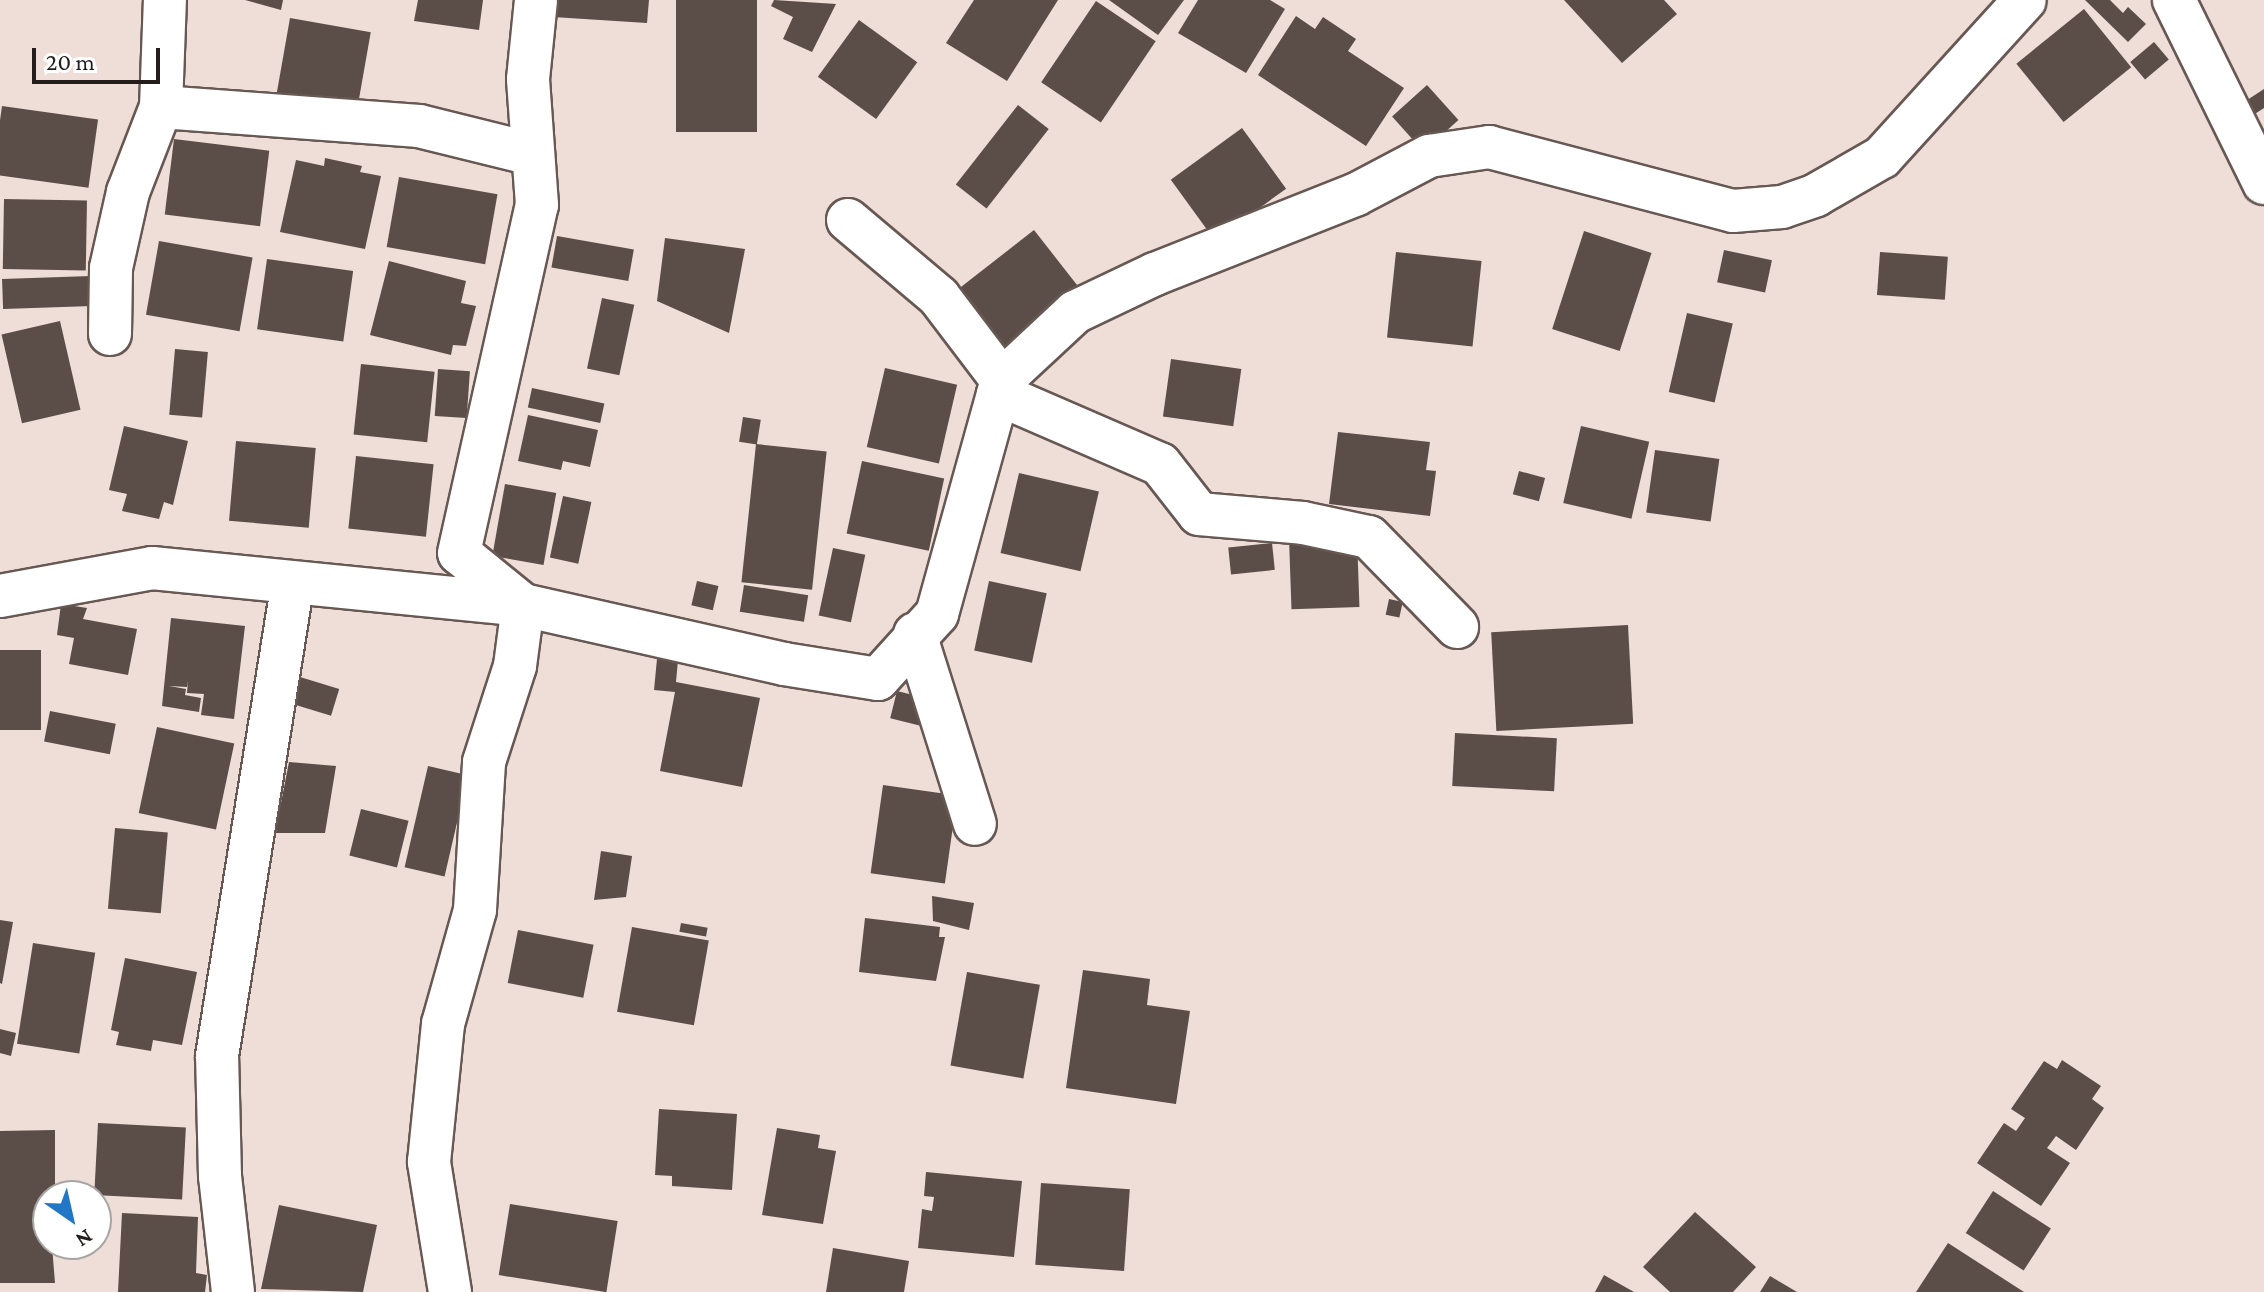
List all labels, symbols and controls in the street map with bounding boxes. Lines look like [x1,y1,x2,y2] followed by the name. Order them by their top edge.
[36,32,164,82] scale bar
[46,48,95,75] text: 20 m
[32,1180,112,1260] north arrow
[71,1224,98,1253] text: N

